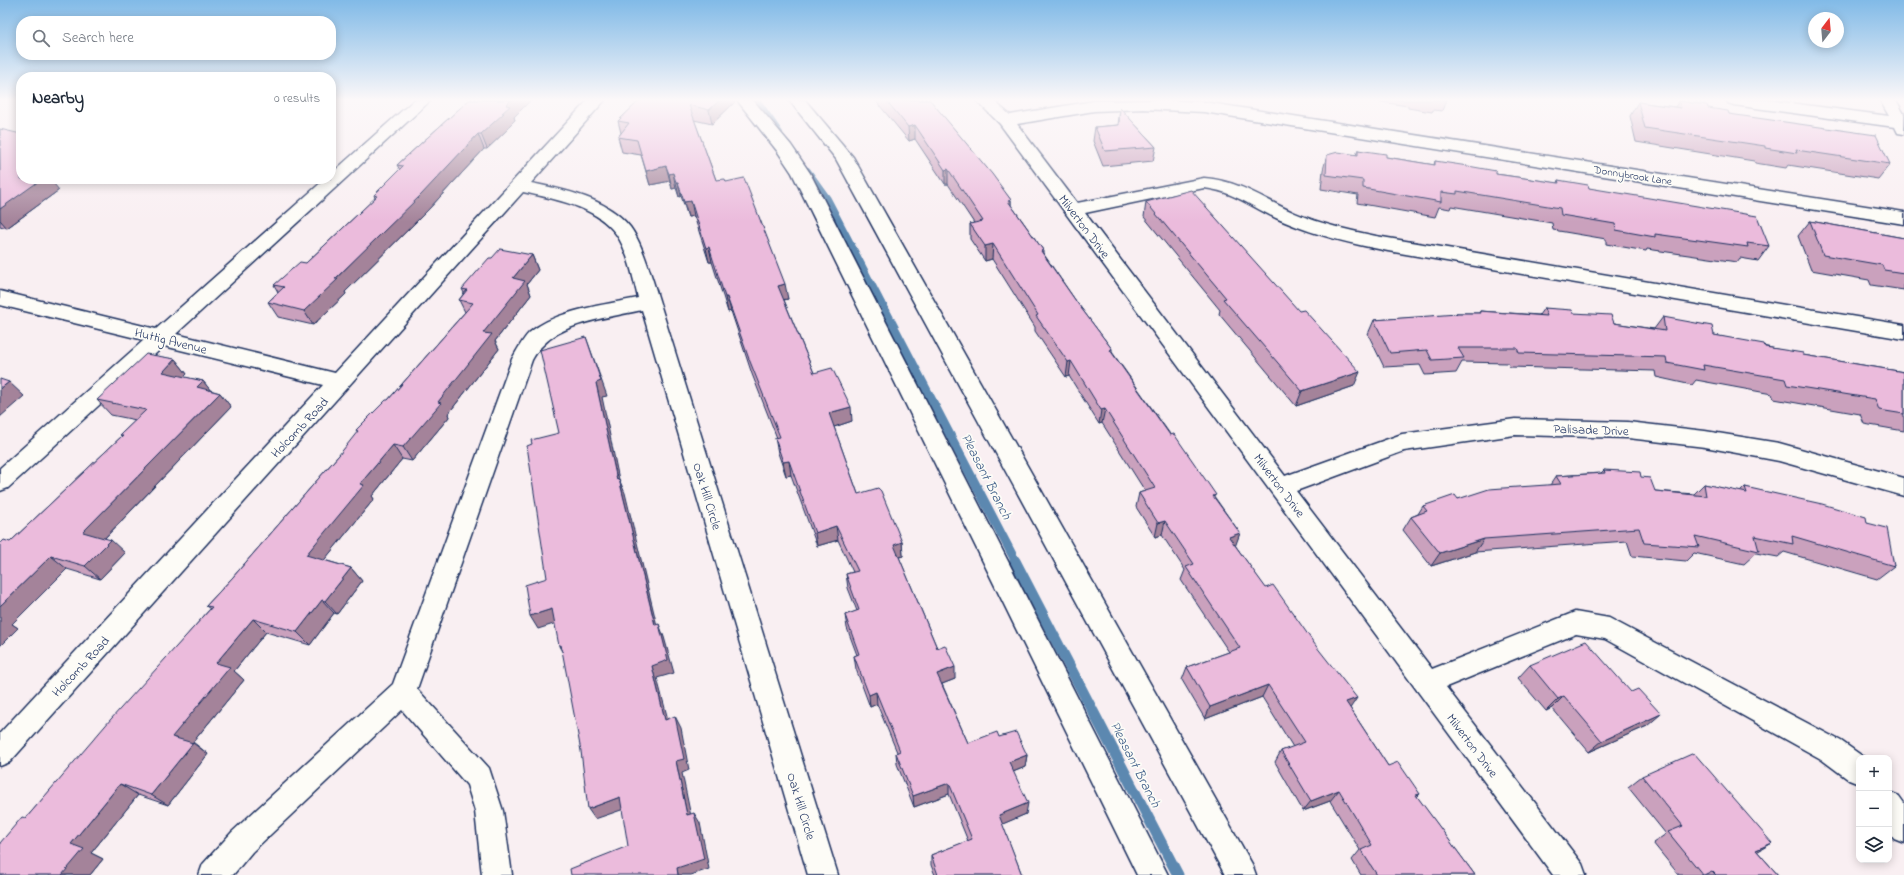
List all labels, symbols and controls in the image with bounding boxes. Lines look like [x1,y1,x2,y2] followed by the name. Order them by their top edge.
[1808,12,1844,48] north arrow
[16,16,336,60] search box
[30,27,52,49] icon: search
[62,27,134,49] text: Search here
[32,86,84,111] text: Nearby
[274,89,320,108] text: 0 results
[1591,162,1673,191] street label: Donnybrook Lane
[1053,191,1114,263] street label: Milverton Drive
[132,323,209,361] street label: Huttig Avenue
[267,393,334,463] street label: Holcomb Road
[1553,420,1629,441] street label: Palisade Drive
[955,430,1017,524] water label: Pleasant Branch
[1248,450,1309,522] street label: Milverton Drive
[687,461,726,533] street label: Oak Hill Circle
[48,632,115,702] street label: Holcomb Road
[1441,710,1502,782] street label: Milverton Drive
[1104,718,1166,812] water label: Pleasant Branch
[1856,755,1892,863] map controls
[1856,755,1892,791] button: +
[781,771,820,843] street label: Oak Hill Circle
[1856,791,1892,827] button: −
[1856,827,1892,863] button: layers

